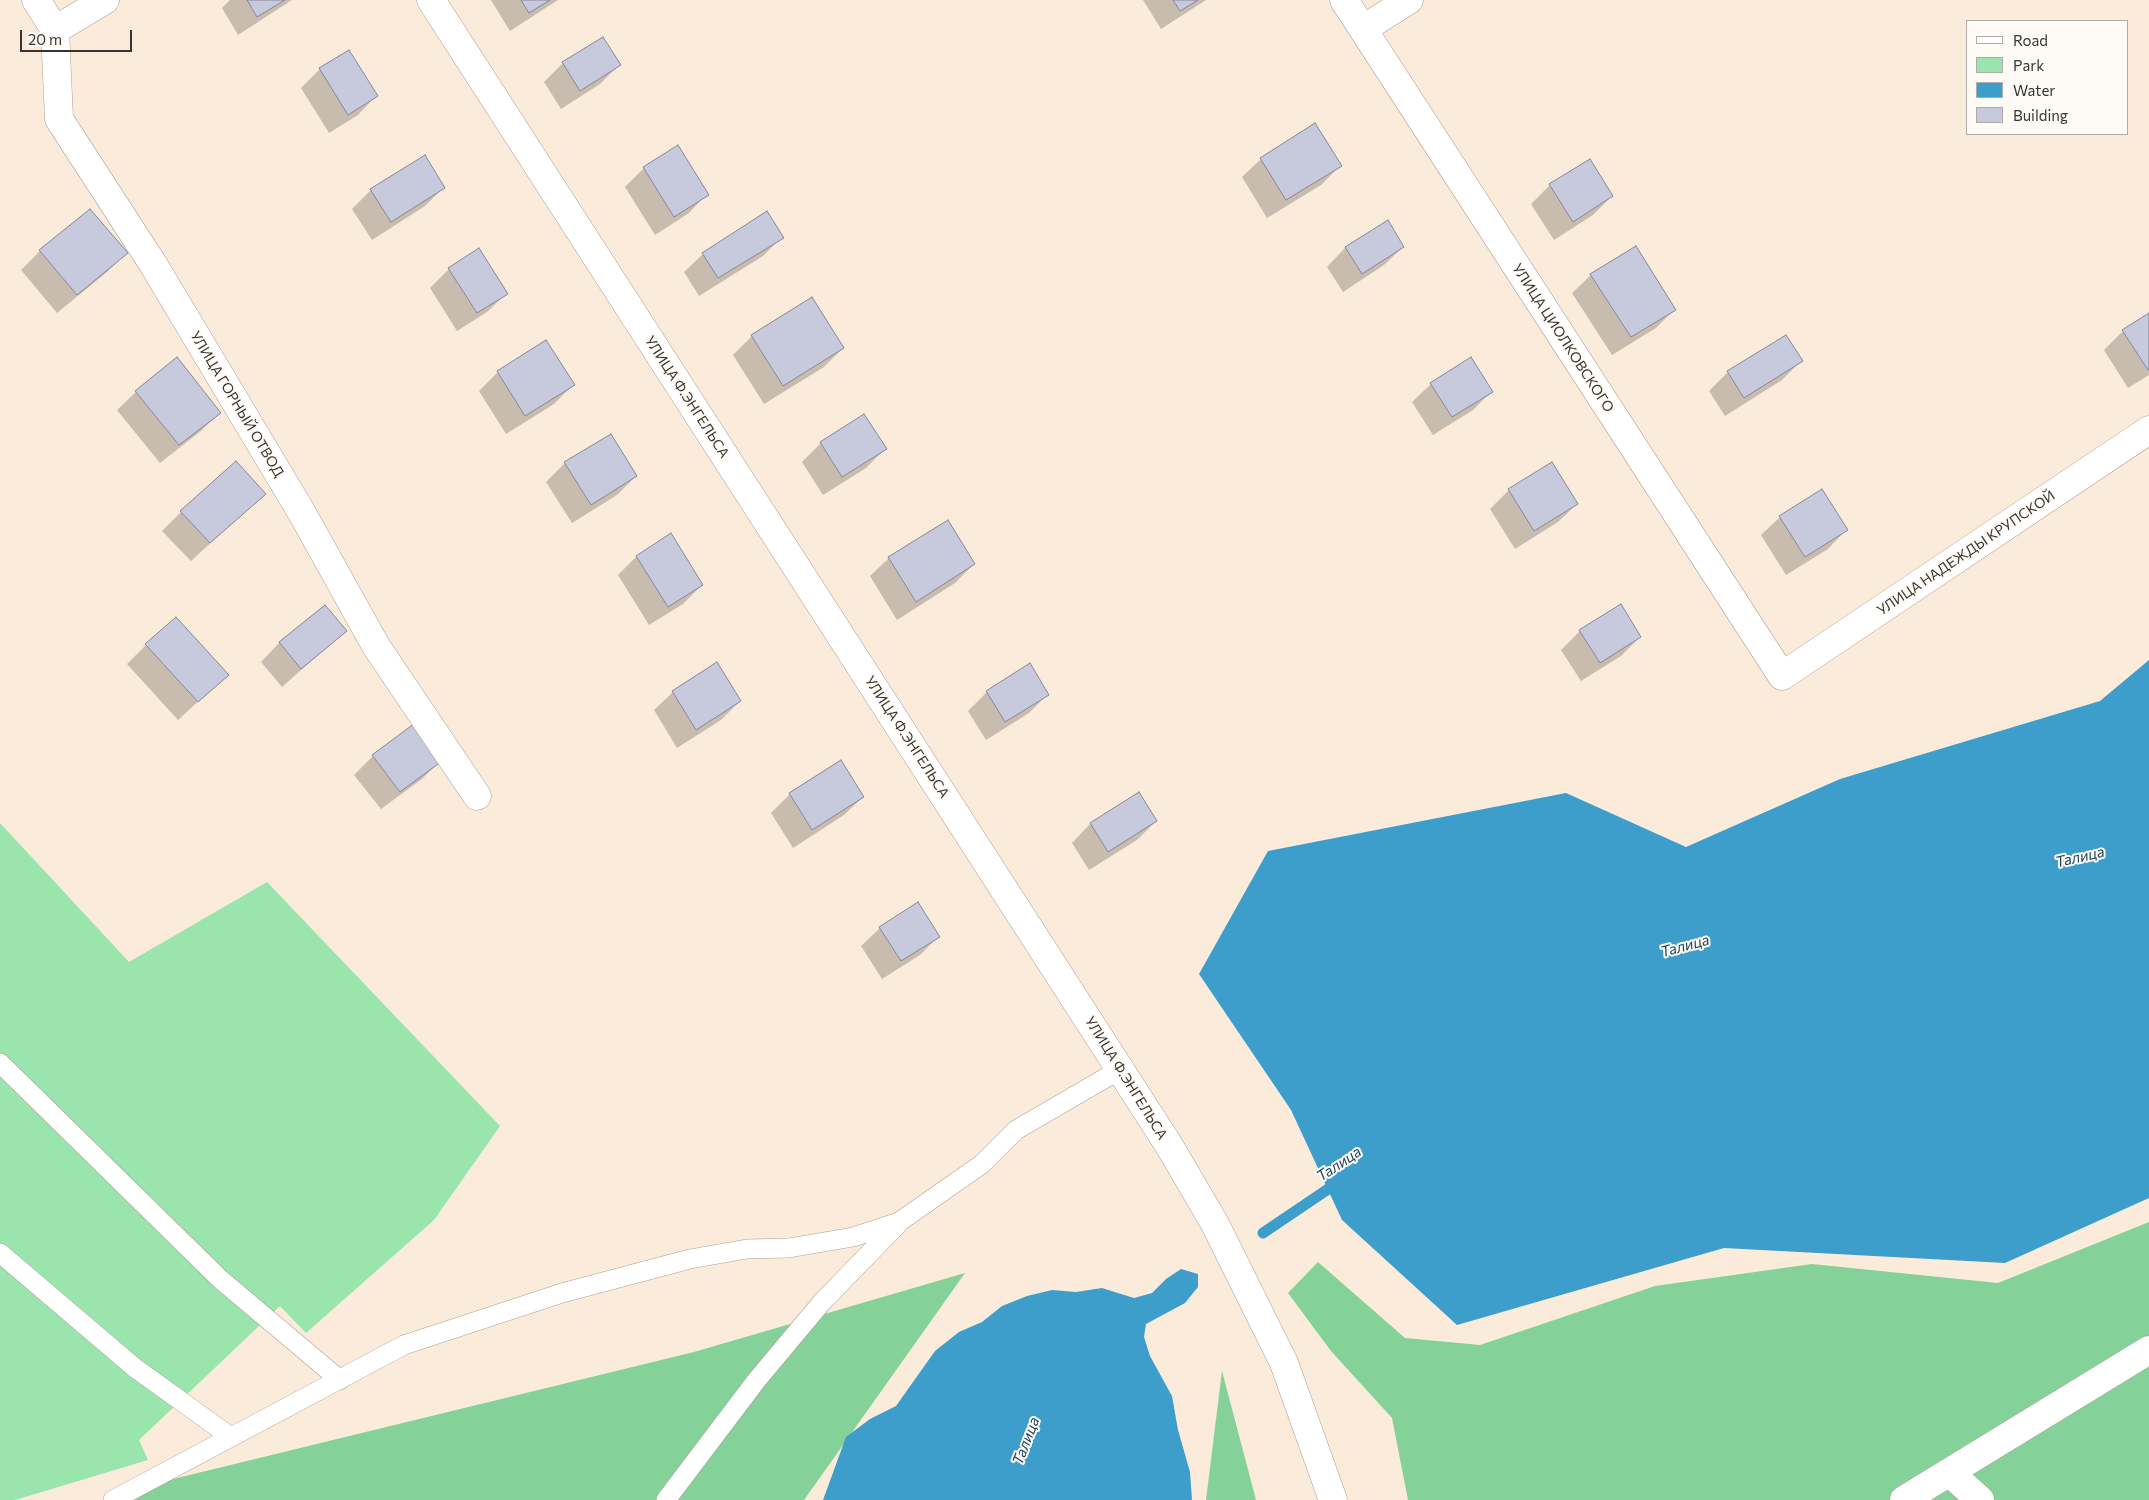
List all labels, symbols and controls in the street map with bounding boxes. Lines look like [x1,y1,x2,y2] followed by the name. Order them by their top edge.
[22,20,135,52] scale bar
[1966,20,2129,135] legend
[28,30,62,48] text: 20 m
[2013,31,2048,49] text: Road
[2013,56,2044,74] text: Park
[2013,81,2055,99] text: Water
[2013,106,2068,124] text: Building
[1509,261,1617,415] street label: УЛИЦА ЦИОЛКОВСКОГО
[187,328,287,480] street label: УЛИЦА ГОРНЫЙ ОТВОД
[641,333,733,461] street label: УЛИЦА Ф.ЭНГЕЛЬСА
[1874,487,2058,619] street label: УЛИЦА НАДЕЖДЫ КРУПСКОЙ
[861,673,953,801] street label: УЛИЦА Ф.ЭНГЕЛЬСА
[2054,843,2106,871] water label: Талица
[1659,931,1711,961] water label: Талица
[1081,1013,1171,1143] street label: УЛИЦА Ф.ЭНГЕЛЬСА
[1313,1143,1365,1185] water label: Талица
[1009,1414,1043,1468] water label: Талица

